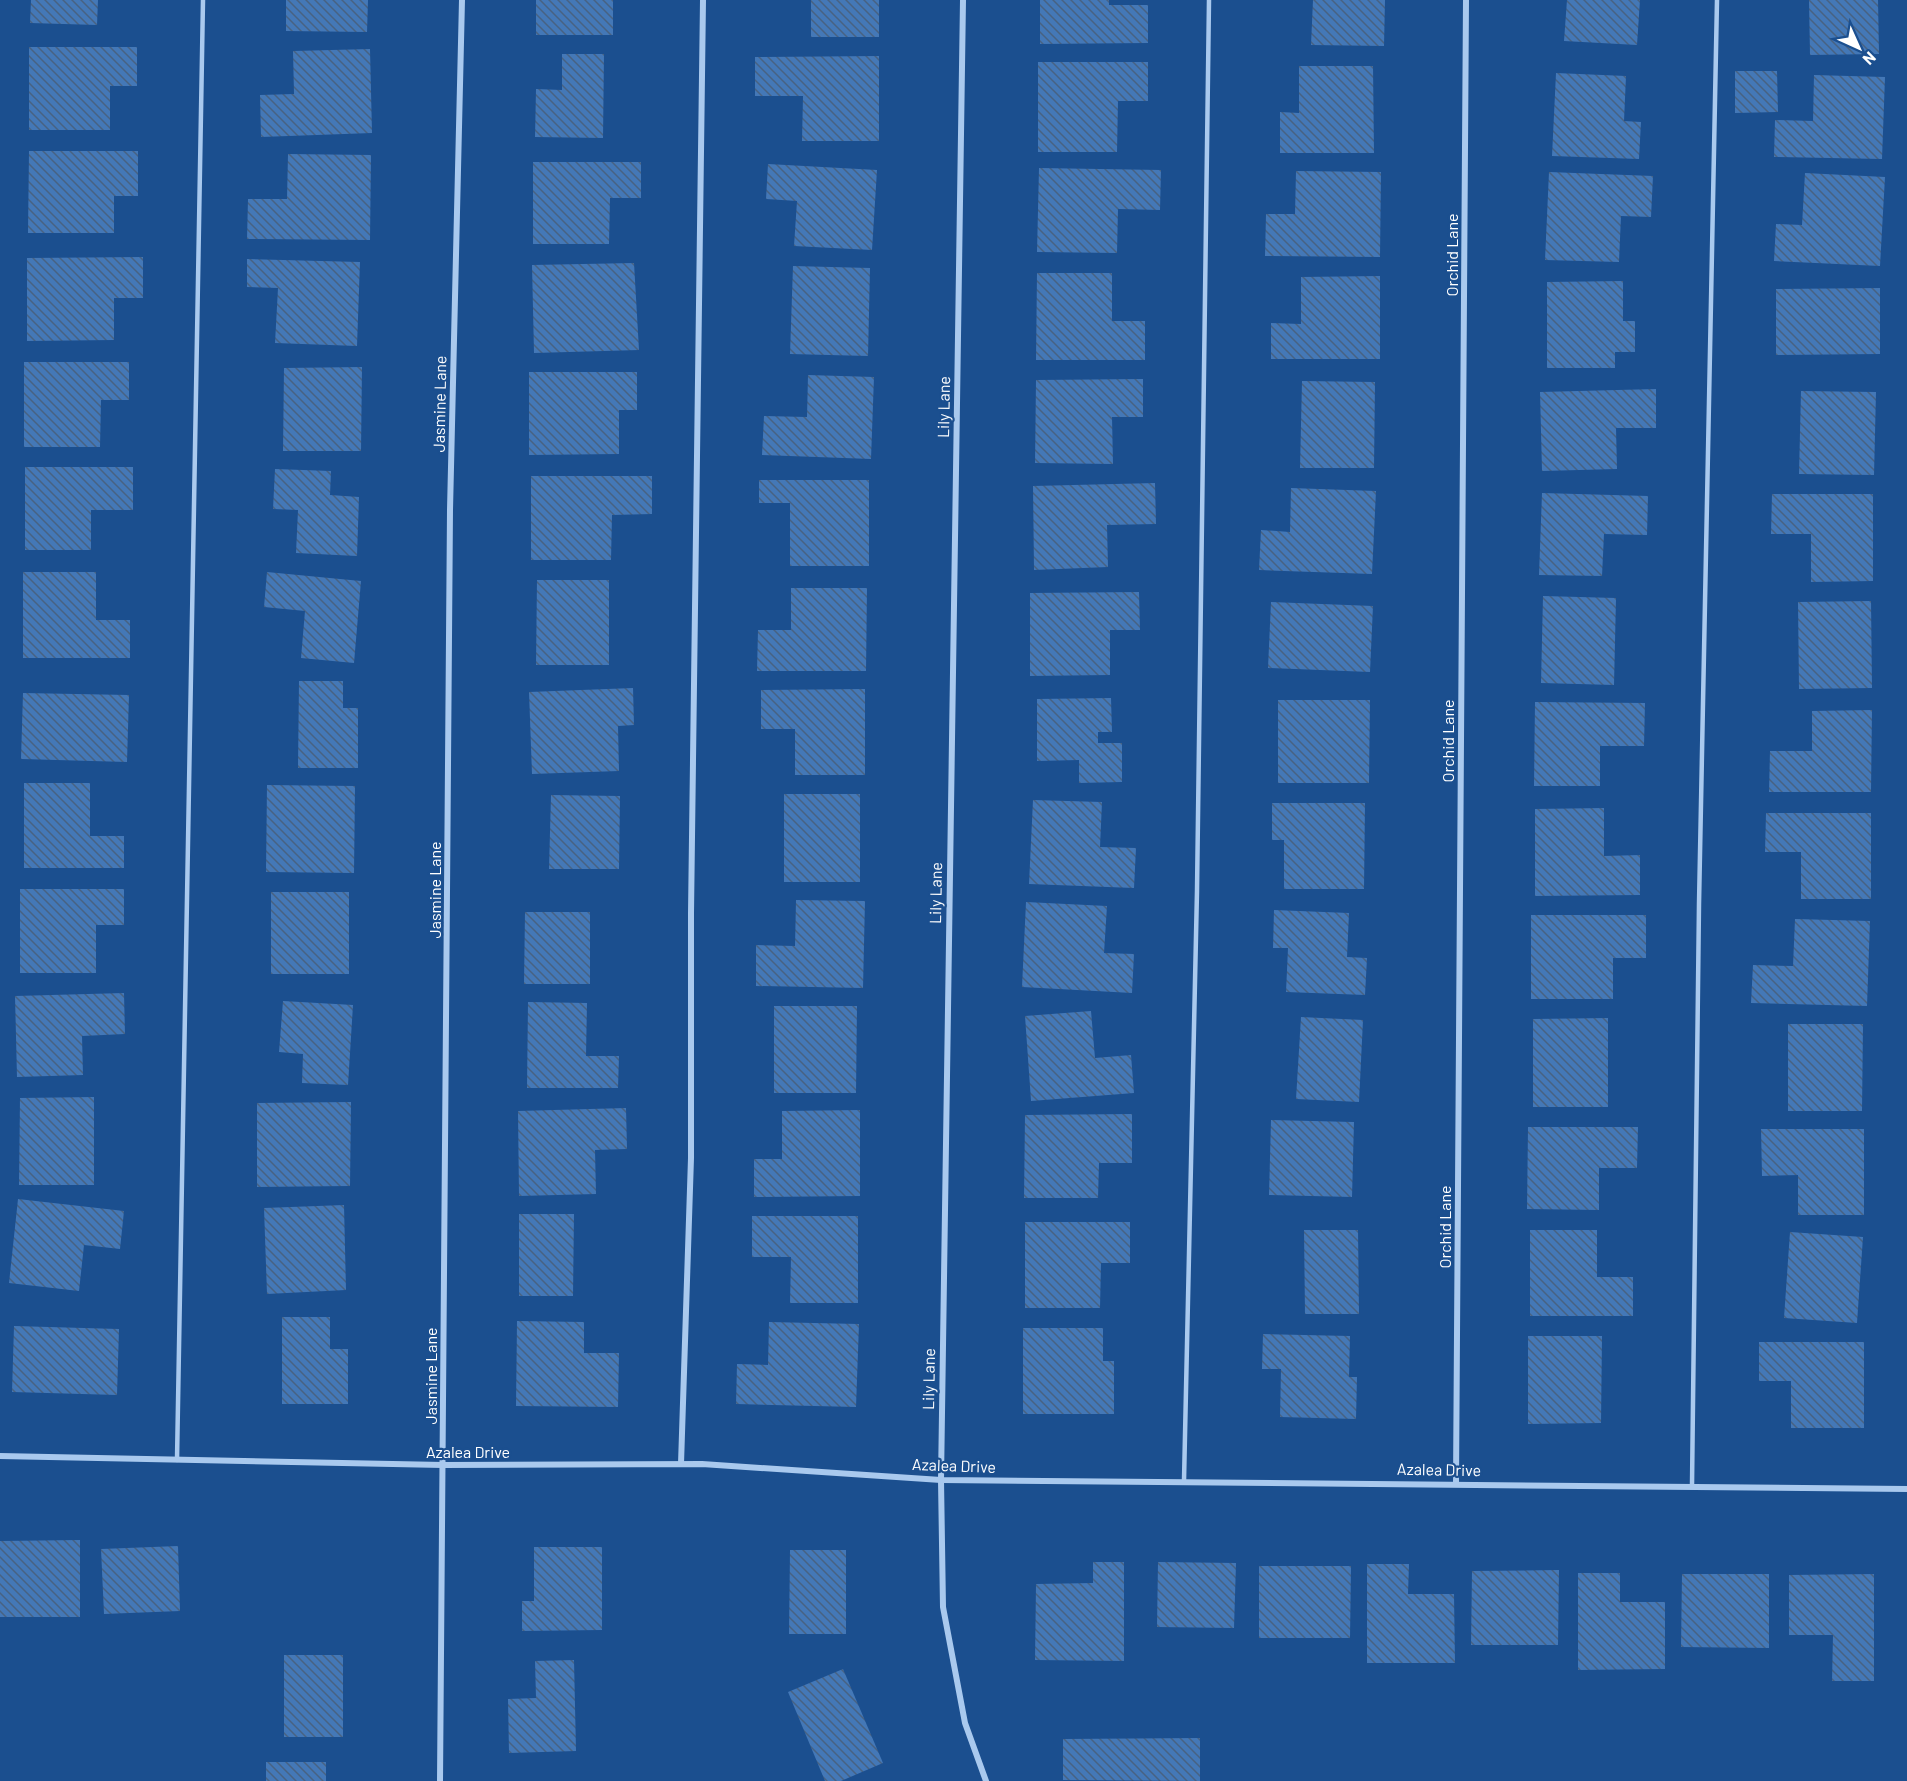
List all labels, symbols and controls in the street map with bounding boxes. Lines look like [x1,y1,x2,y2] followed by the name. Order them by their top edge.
[1829,18,1889,78] north arrow
[1859,48,1880,69] text: N
[1442,214,1461,296] street label: Orchid Lane
[429,355,449,453] street label: Jasmine Lane
[933,376,953,438] street label: Lily Lane
[1438,700,1457,782] street label: Orchid Lane
[425,842,444,938] street label: Jasmine Lane
[925,862,945,924] street label: Lily Lane
[1435,1186,1454,1268] street label: Orchid Lane
[421,1328,440,1424] street label: Jasmine Lane
[918,1348,938,1410] street label: Lily Lane
[426,1442,510,1461] street label: Azalea Drive
[912,1454,996,1476] street label: Azalea Drive
[1397,1459,1481,1479] street label: Azalea Drive

